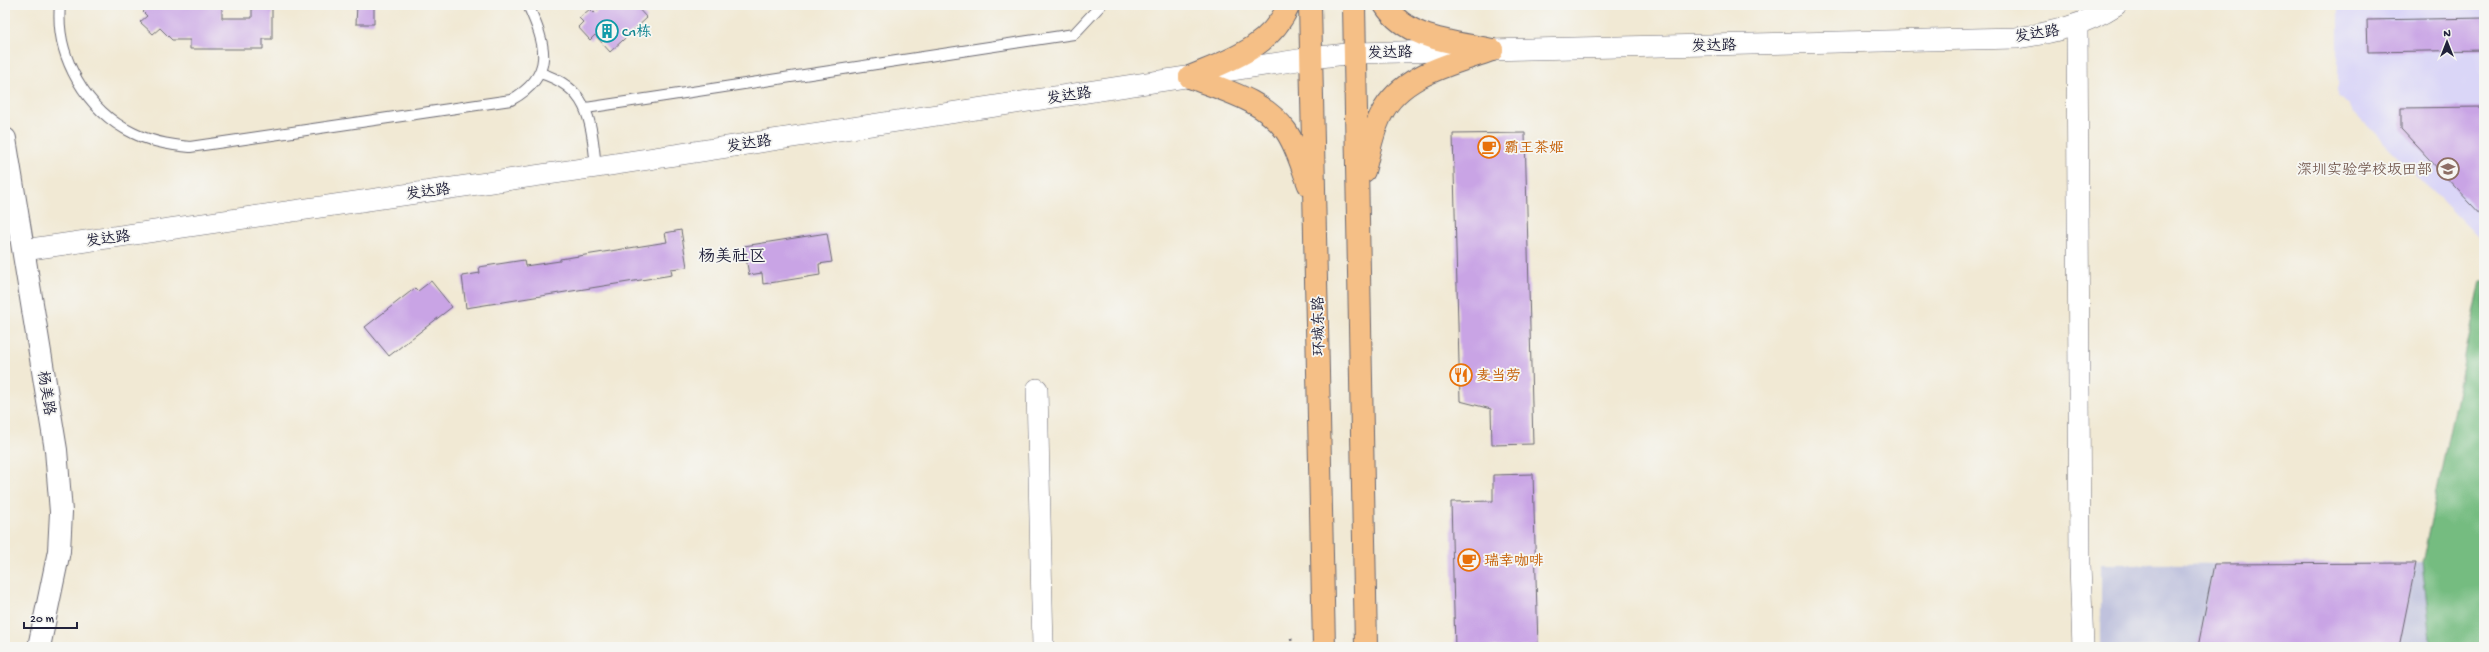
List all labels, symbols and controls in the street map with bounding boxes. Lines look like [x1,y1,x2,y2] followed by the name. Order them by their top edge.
[594,18,620,44] building icon: C1栋
[2427,22,2467,62] north arrow
[622,23,651,42] place label: C1栋
[2014,23,2061,47] street label: 发达路
[2443,28,2451,40] text: N
[1691,38,1737,56] street label: 发达路
[1367,45,1413,63] street label: 发达路
[1046,85,1093,109] street label: 发达路
[726,133,773,157] street label: 发达路
[1476,134,1502,160] cafe icon: 霸王茶姬
[1504,140,1564,158] place label: 霸王茶姬
[2435,156,2461,182] school or university icon: 深圳实验学校坂田部
[2297,161,2432,180] place label: 深圳实验学校坂田部
[405,181,452,205] street label: 发达路
[85,228,132,252] street label: 发达路
[698,247,766,268] district label: 杨美社区
[1310,296,1330,356] street label: 环城东路
[1448,362,1474,388] restaurant icon: 麦当劳
[1476,368,1521,386] place label: 麦当劳
[33,370,57,417] street label: 杨美路
[1456,547,1482,573] cafe icon: 瑞幸咖啡
[1484,553,1544,571] place label: 瑞幸咖啡
[24,604,77,630] scale bar
[30,613,55,627] text: 20 m

